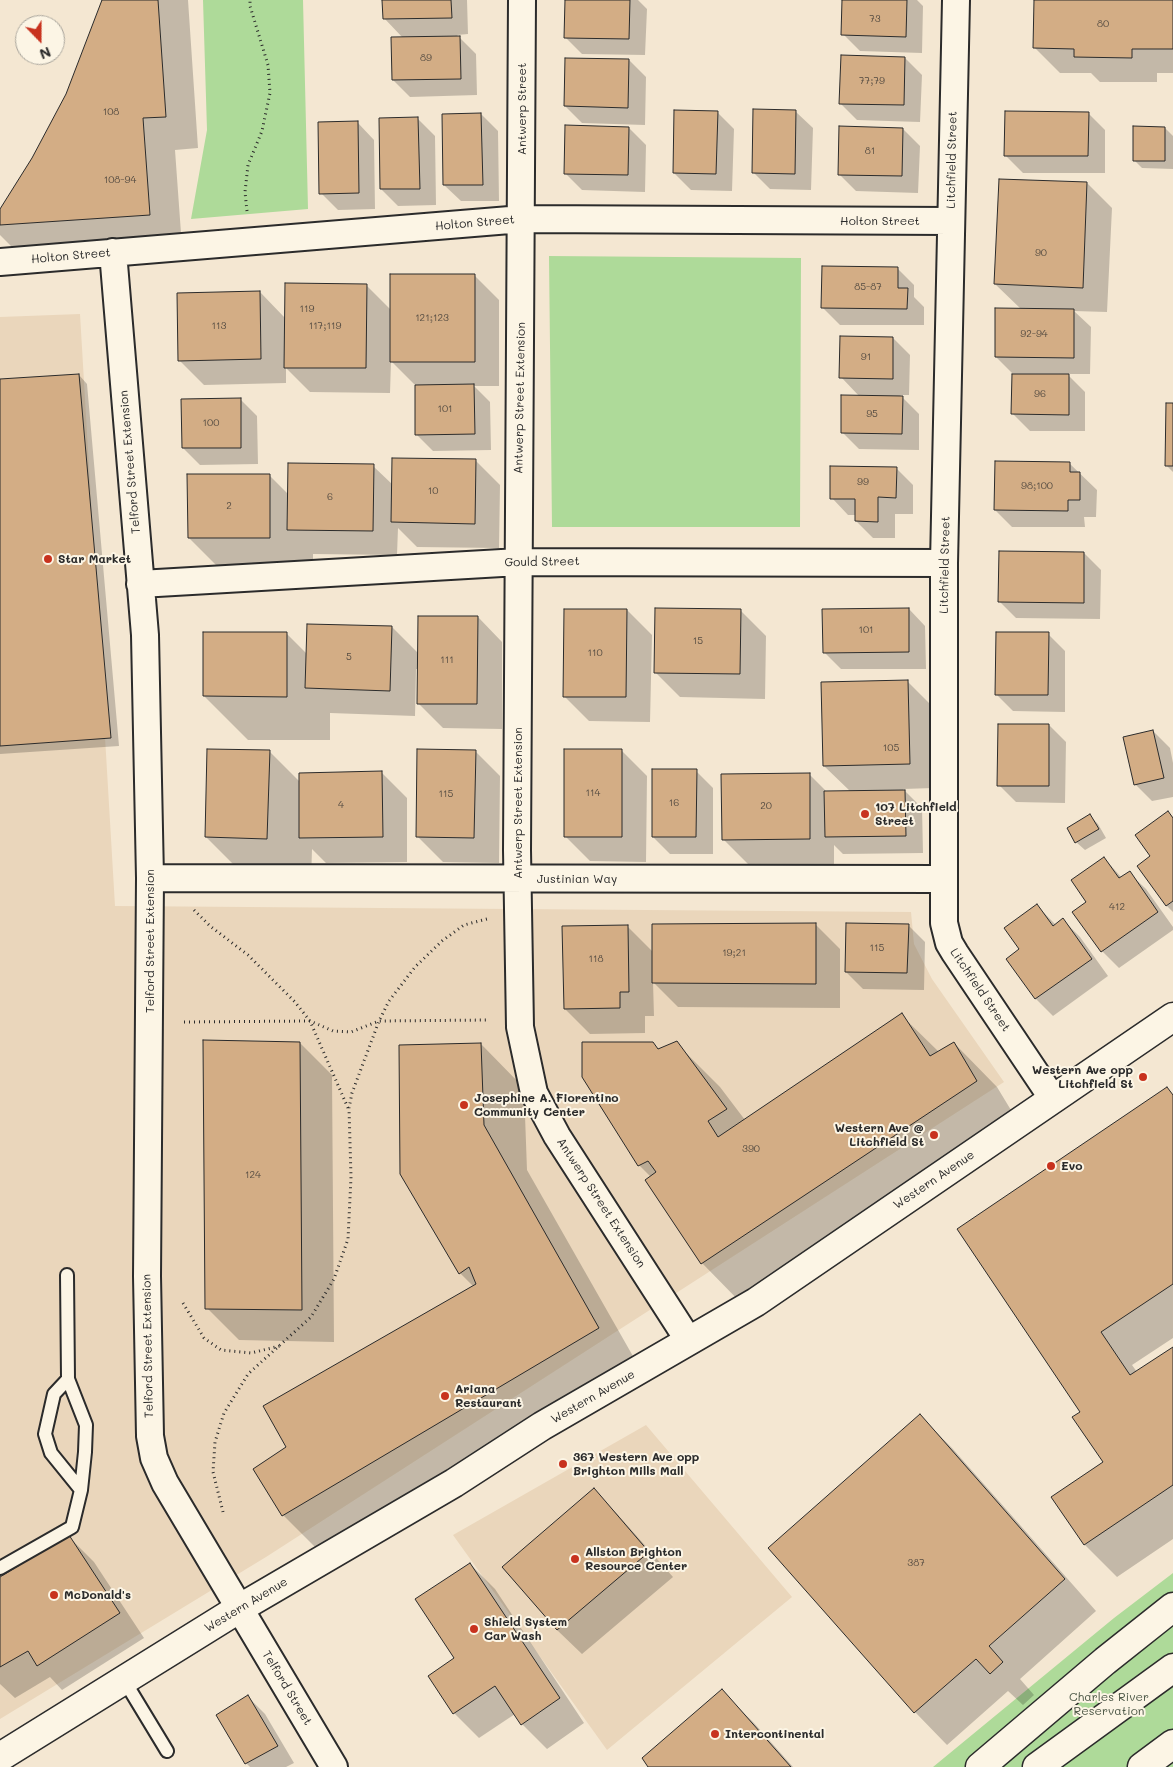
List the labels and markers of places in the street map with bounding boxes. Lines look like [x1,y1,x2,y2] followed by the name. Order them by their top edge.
[58,552,131,566] place label: Star Market
[42,553,54,565] marker: Star Market
[875,800,957,828] place label: 107 Litchfield Street
[859,808,871,820] marker: 107 Litchfield Street
[1032,1063,1133,1091] place label: Western Ave opp Litchfield St
[1137,1071,1149,1083] marker: Western Ave opp Litchfield St
[474,1091,619,1119] place label: Josephine A. Fiorentino Community Center
[458,1099,470,1111] marker: Josephine A. Fiorentino Community Center
[835,1121,924,1149] place label: Western Ave @ Litchfield St
[928,1129,940,1141] marker: Western Ave @ Litchfield St
[1061,1159,1082,1173] place label: Evo
[1045,1160,1057,1172] marker: Evo
[455,1382,522,1410] place label: Ariana Restaurant
[439,1390,451,1402] marker: Ariana Restaurant
[573,1450,699,1478] place label: 367 Western Ave opp Brighton Mills Mall
[557,1458,569,1470] marker: 367 Western Ave opp Brighton Mills Mall
[585,1545,687,1573] place label: Allston Brighton Resource Center
[569,1553,581,1565] marker: Allston Brighton Resource Center
[64,1588,131,1602] place label: McDonald's
[48,1589,60,1601] marker: McDonald's
[484,1615,567,1643] place label: Shield System Car Wash
[468,1623,480,1635] marker: Shield System Car Wash
[725,1727,824,1741] place label: Intercontinental
[709,1728,721,1740] marker: Intercontinental

